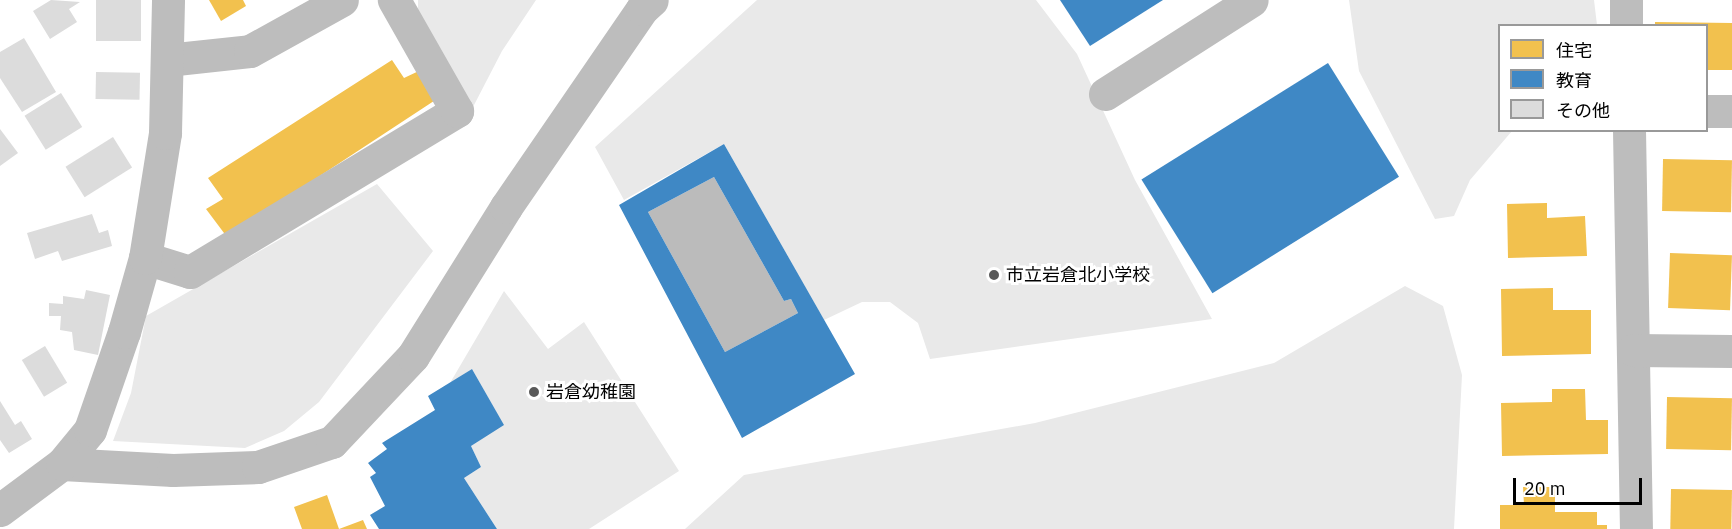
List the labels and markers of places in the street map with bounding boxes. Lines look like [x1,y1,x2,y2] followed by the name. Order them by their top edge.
[1006,264,1150,286] place label: 市立岩倉北小学校
[987,268,1001,282] marker: 市立岩倉北小学校
[546,381,636,403] place label: 岩倉幼稚園
[527,385,541,399] marker: 岩倉幼稚園

